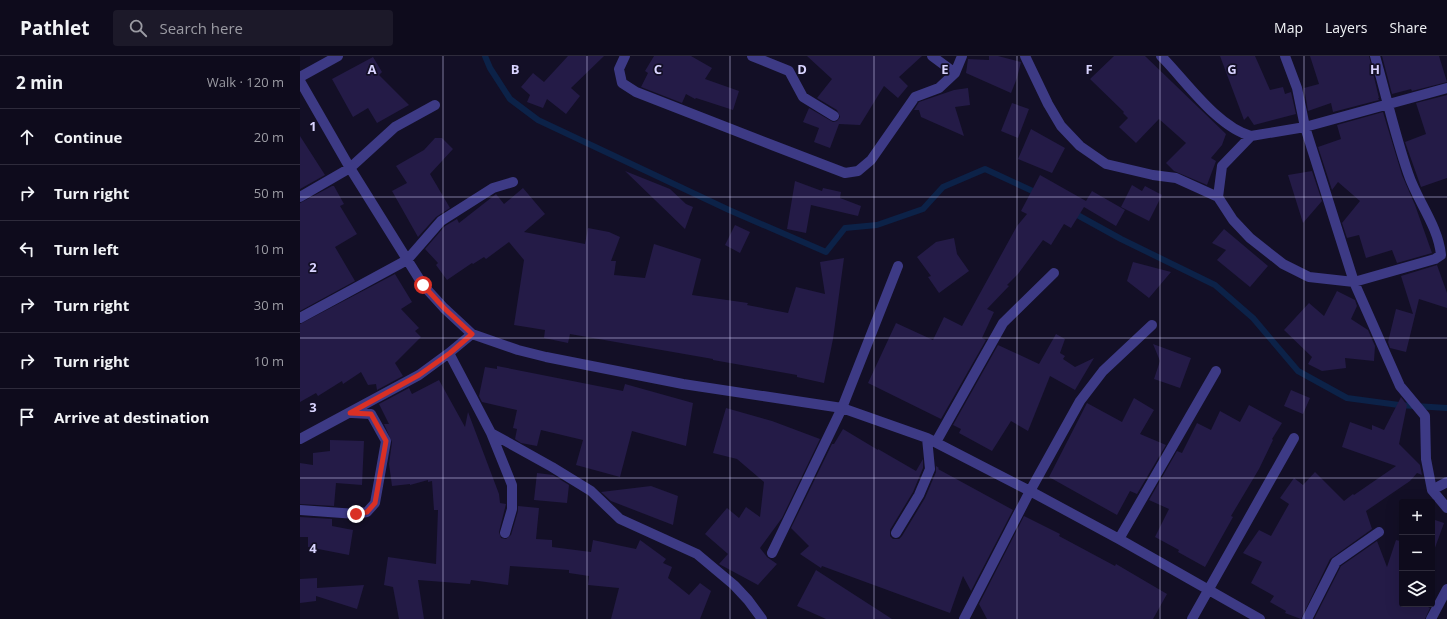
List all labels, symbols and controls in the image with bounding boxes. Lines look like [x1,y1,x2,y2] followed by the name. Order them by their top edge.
[113,10,393,46] search box
[20,15,89,41] text: Pathlet
[127,17,149,39] icon: search
[159,18,243,38] text: Search here
[1274,18,1303,37] text: Map
[1325,18,1367,37] text: Layers
[1389,18,1427,37] text: Share
[368,60,377,78] text: A
[511,60,520,78] text: B
[654,60,662,78] text: C
[797,60,807,78] text: D
[941,60,949,78] text: E
[1085,60,1093,78] text: F
[1227,60,1237,78] text: G
[1370,60,1380,78] text: H
[16,71,63,94] text: 2 min
[207,73,284,91] text: Walk · 120 m
[309,117,317,135] text: 1
[16,126,38,148] icon: ahead
[54,127,122,147] text: Continue
[254,128,284,146] text: 20 m
[16,182,38,204] icon: right
[54,183,129,203] text: Turn right
[254,184,284,202] text: 50 m
[16,238,38,260] icon: left
[54,239,119,259] text: Turn left
[254,240,284,258] text: 10 m
[309,258,317,276] text: 2
[414,276,432,294] route start
[16,294,38,316] icon: right
[54,295,129,315] text: Turn right
[254,296,284,314] text: 30 m
[16,350,38,372] icon: right
[54,351,129,371] text: Turn right
[254,352,284,370] text: 10 m
[309,398,317,416] text: 3
[16,406,38,428] icon: arrive
[54,407,209,427] text: Arrive at destination
[1399,499,1435,607] map controls
[1399,499,1435,535] button: +
[347,505,365,523] route end
[1399,535,1435,571] button: −
[309,539,317,557] text: 4
[1399,571,1435,607] button: layers

